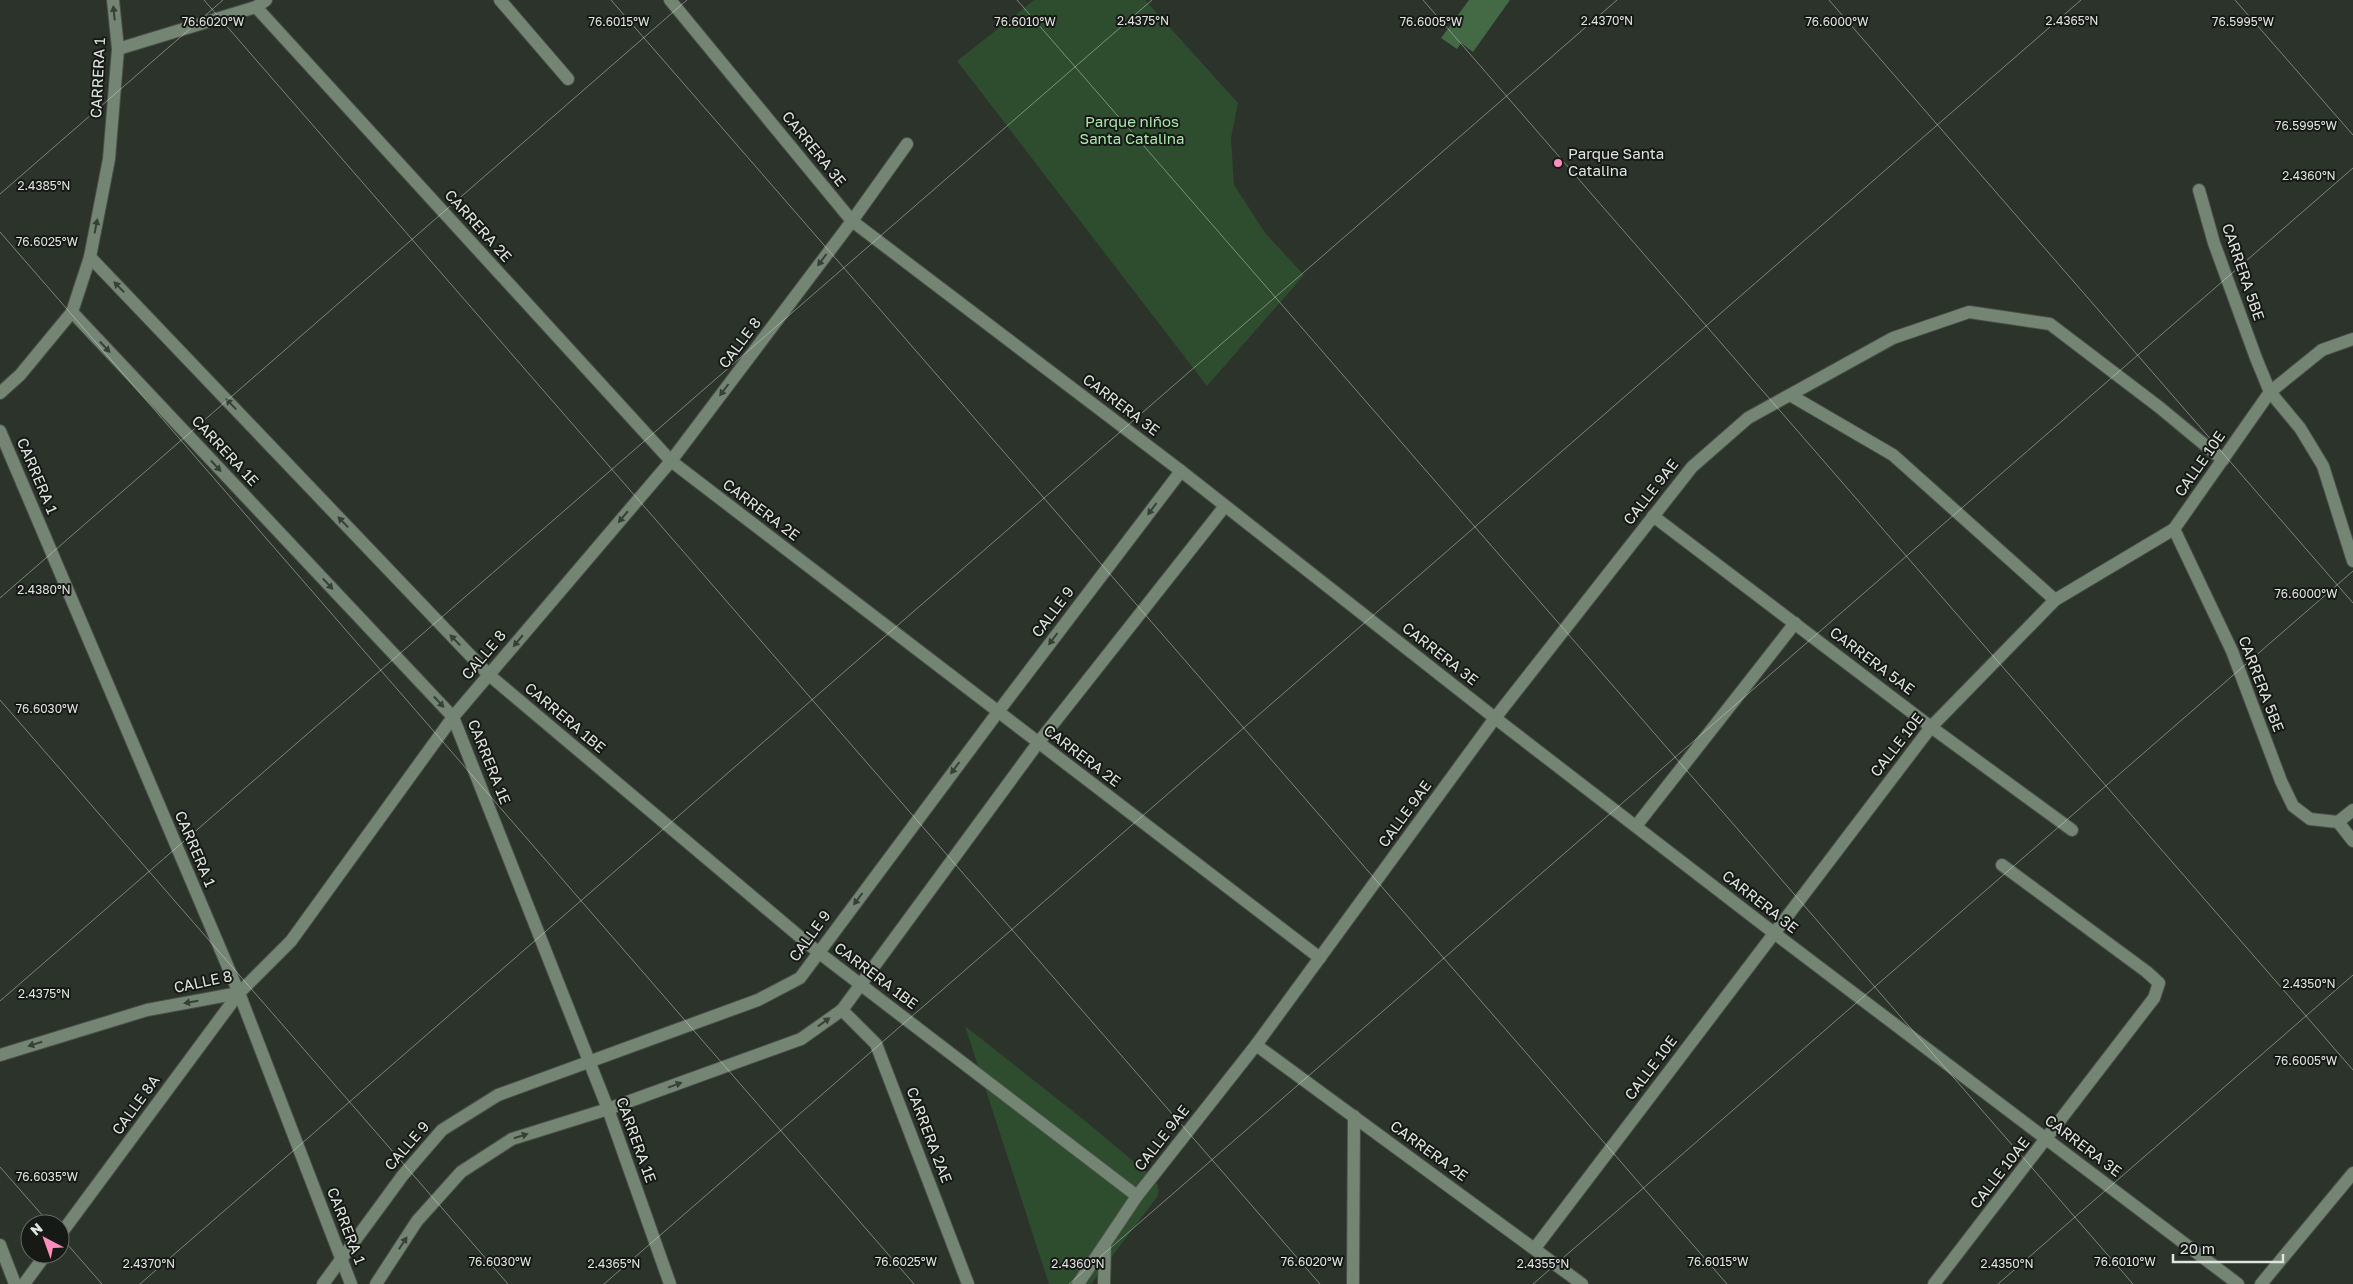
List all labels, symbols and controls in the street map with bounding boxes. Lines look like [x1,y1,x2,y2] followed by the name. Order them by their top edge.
[110,5,118,21] one-way arrow
[1117,13,1169,28] text: 2.4375°N
[1581,13,1633,28] text: 2.4370°N
[2046,13,2098,28] text: 2.4365°N
[182,14,245,29] text: 76.6020°W
[589,14,650,29] text: 76.6015°W
[994,14,1056,29] text: 76.6010°W
[1400,14,1463,29] text: 76.6005°W
[1805,14,1869,29] text: 76.6000°W
[2212,14,2274,29] text: 76.5995°W
[86,37,108,119] street label: CARRERA 1
[779,107,851,190] street label: CARRERA 3E
[1080,112,1184,147] park label: Parque niños Santa Catalina
[2275,118,2337,133] text: 76.5995°W
[1568,144,1664,179] place label: Parque Santa Catalina
[1552,157,1564,169] marker: Parque Santa Catalina
[2282,168,2336,183] text: 2.4360°N
[18,178,70,193] text: 2.4385°N
[441,185,516,265] street label: CARRERA 2E
[92,219,100,234] one-way arrow
[2219,221,2269,323] street label: CARRERA 5BE
[16,234,78,249] text: 76.6025°W
[817,253,828,266] one-way arrow
[113,281,125,293] one-way arrow
[714,313,764,371] street label: CALLE 8
[99,341,111,353] one-way arrow
[1080,369,1164,439] street label: CARRERA 3E
[719,383,730,396] one-way arrow
[225,399,237,411] one-way arrow
[188,411,263,489] street label: CARRERA 1E
[2170,427,2228,500] street label: CALLE 10E
[14,435,62,516] street label: CARRERA 1
[1619,455,1681,528] street label: CALLE 9AE
[210,459,222,471] one-way arrow
[720,475,803,544] street label: CARRERA 2E
[1146,502,1157,515] one-way arrow
[618,510,629,523] one-way arrow
[337,516,349,528] one-way arrow
[322,577,334,589] one-way arrow
[17,582,71,597] text: 2.4380°N
[1027,582,1077,640] street label: CALLE 9
[2274,586,2338,601] text: 76.6000°W
[1399,618,1482,688] street label: CARRERA 3E
[1827,622,1919,698] street label: CARRERA 5AE
[457,626,509,683] street label: CALLE 8
[1048,632,1059,645] one-way arrow
[2235,633,2289,734] street label: CARRERA 5BE
[449,634,461,646] one-way arrow
[513,635,524,647] one-way arrow
[522,678,610,756] street label: CARRERA 1BE
[433,696,445,708] one-way arrow
[16,701,79,716] text: 76.6030°W
[1866,709,1927,780] street label: CALLE 10E
[465,717,515,807] street label: CARRERA 1E
[1041,721,1124,790] street label: CARRERA 2E
[950,761,961,774] one-way arrow
[1374,776,1434,850] street label: CALLE 9AE
[172,808,220,889] street label: CARRERA 1
[1719,866,1802,936] street label: CARRERA 3E
[853,892,864,905] one-way arrow
[785,906,834,965] street label: CALLE 9
[831,938,922,1012] street label: CARRERA 1BE
[172,966,234,996] street label: CALLE 8
[2282,976,2336,991] text: 2.4350°N
[18,986,70,1001] text: 2.4375°N
[183,998,199,1006] one-way arrow
[818,1017,831,1027] one-way arrow
[1620,1032,1680,1103] street label: CALLE 10E
[27,1041,42,1049] one-way arrow
[2275,1053,2338,1068] text: 76.6005°W
[108,1071,163,1138] street label: CALLE 8A
[668,1080,683,1088] one-way arrow
[903,1084,957,1185] street label: CARRERA 2AE
[613,1094,661,1185] street label: CARRERA 1E
[1130,1101,1192,1174] street label: CALLE 9AE
[2042,1110,2126,1180] street label: CARRERA 3E
[1387,1116,1472,1184] street label: CARRERA 2E
[380,1117,432,1174] street label: CALLE 9
[514,1132,529,1140] one-way arrow
[1966,1133,2033,1212] street label: CALLE 10AE
[16,1169,79,1184] text: 76.6035°W
[324,1185,370,1267] street label: CARRERA 1
[20,1214,70,1264] north arrow
[27,1219,46,1239] text: N
[2173,1232,2283,1264] scale bar
[398,1236,408,1250] one-way arrow
[2180,1239,2215,1257] text: 20 m
[469,1254,532,1269] text: 76.6030°W
[875,1254,937,1269] text: 76.6025°W
[1281,1254,1344,1269] text: 76.6020°W
[1688,1254,1749,1269] text: 76.6015°W
[2094,1254,2156,1269] text: 76.6010°W
[123,1256,175,1271] text: 2.4370°N
[588,1256,640,1271] text: 2.4365°N
[1051,1256,1105,1271] text: 2.4360°N
[1517,1256,1569,1271] text: 2.4355°N
[1980,1256,2034,1271] text: 2.4350°N

